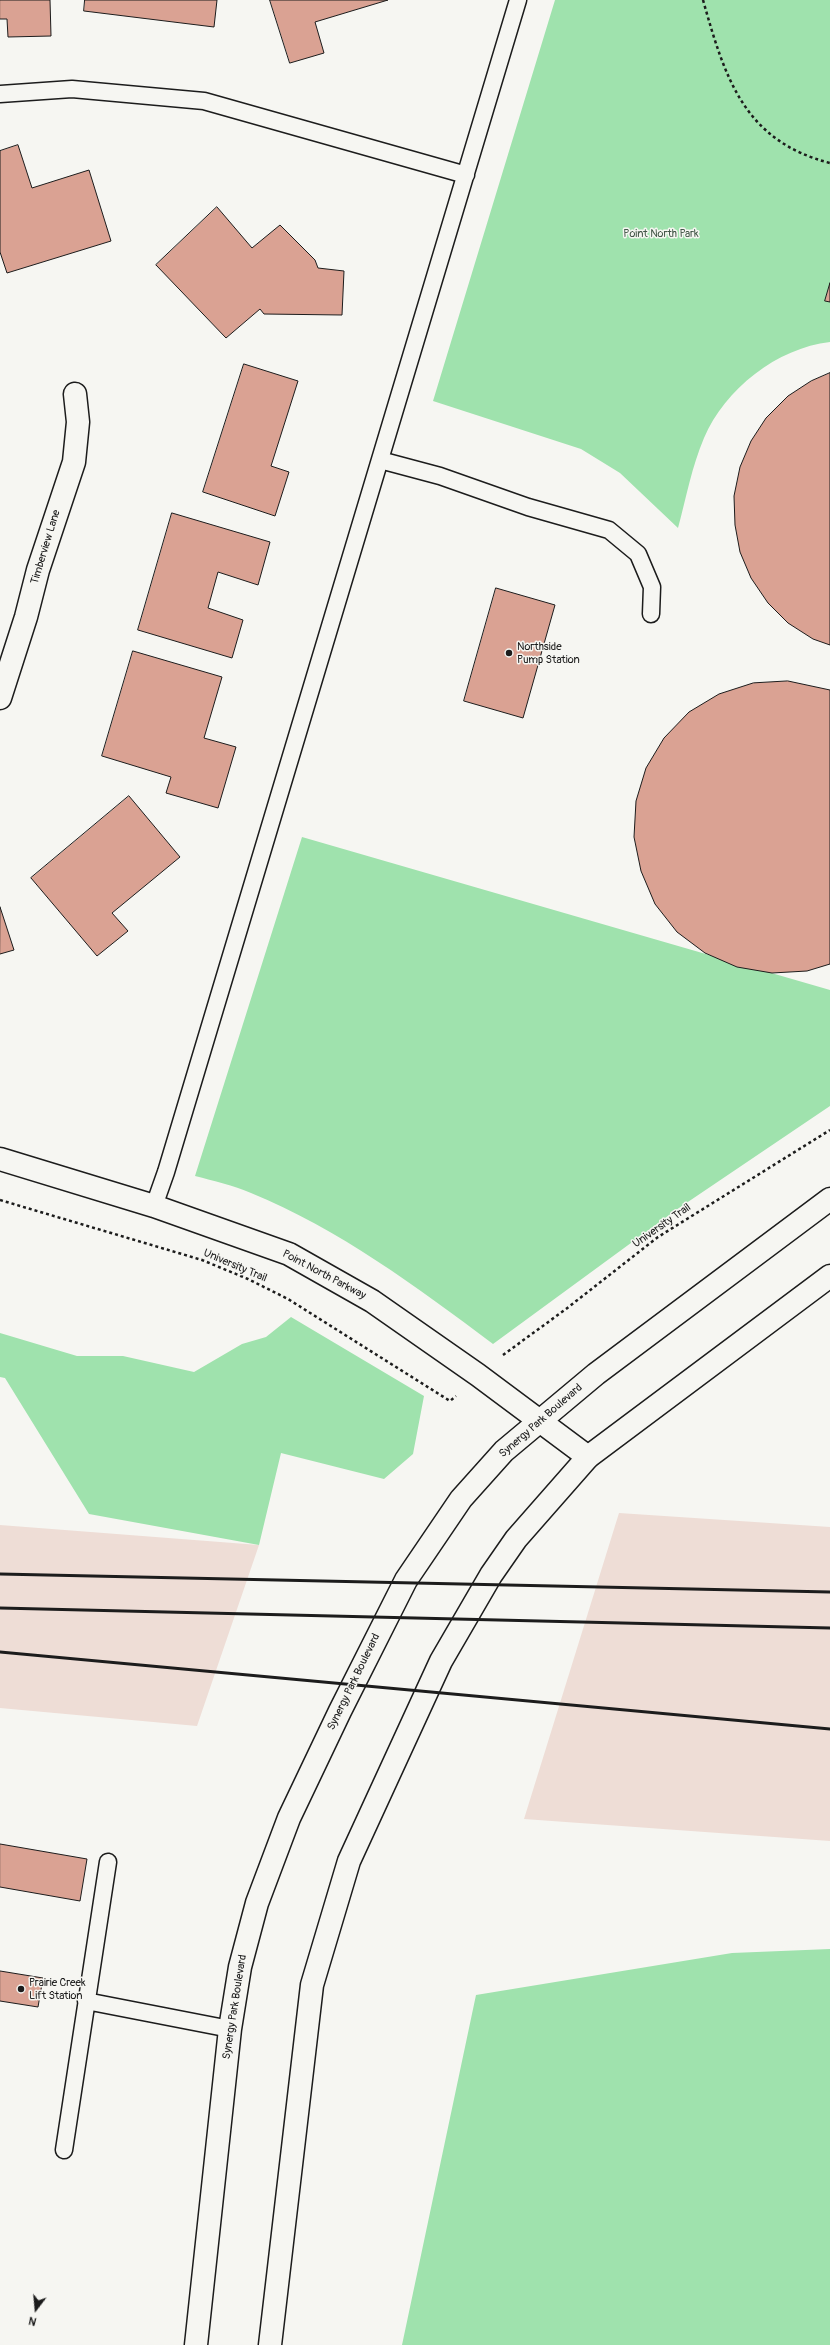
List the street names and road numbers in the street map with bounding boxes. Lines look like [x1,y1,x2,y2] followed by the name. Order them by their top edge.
[28,508,64,586] street label: Timberview Lane
[630,1201,694,1251] street label: University Trail
[201,1247,269,1285] street label: University Trail
[280,1247,368,1303] street label: Point North Parkway
[497,1381,585,1461] street label: Synergy Park Boulevard
[325,1632,383,1732] street label: Synergy Park Boulevard
[220,1954,250,2060] street label: Synergy Park Boulevard

